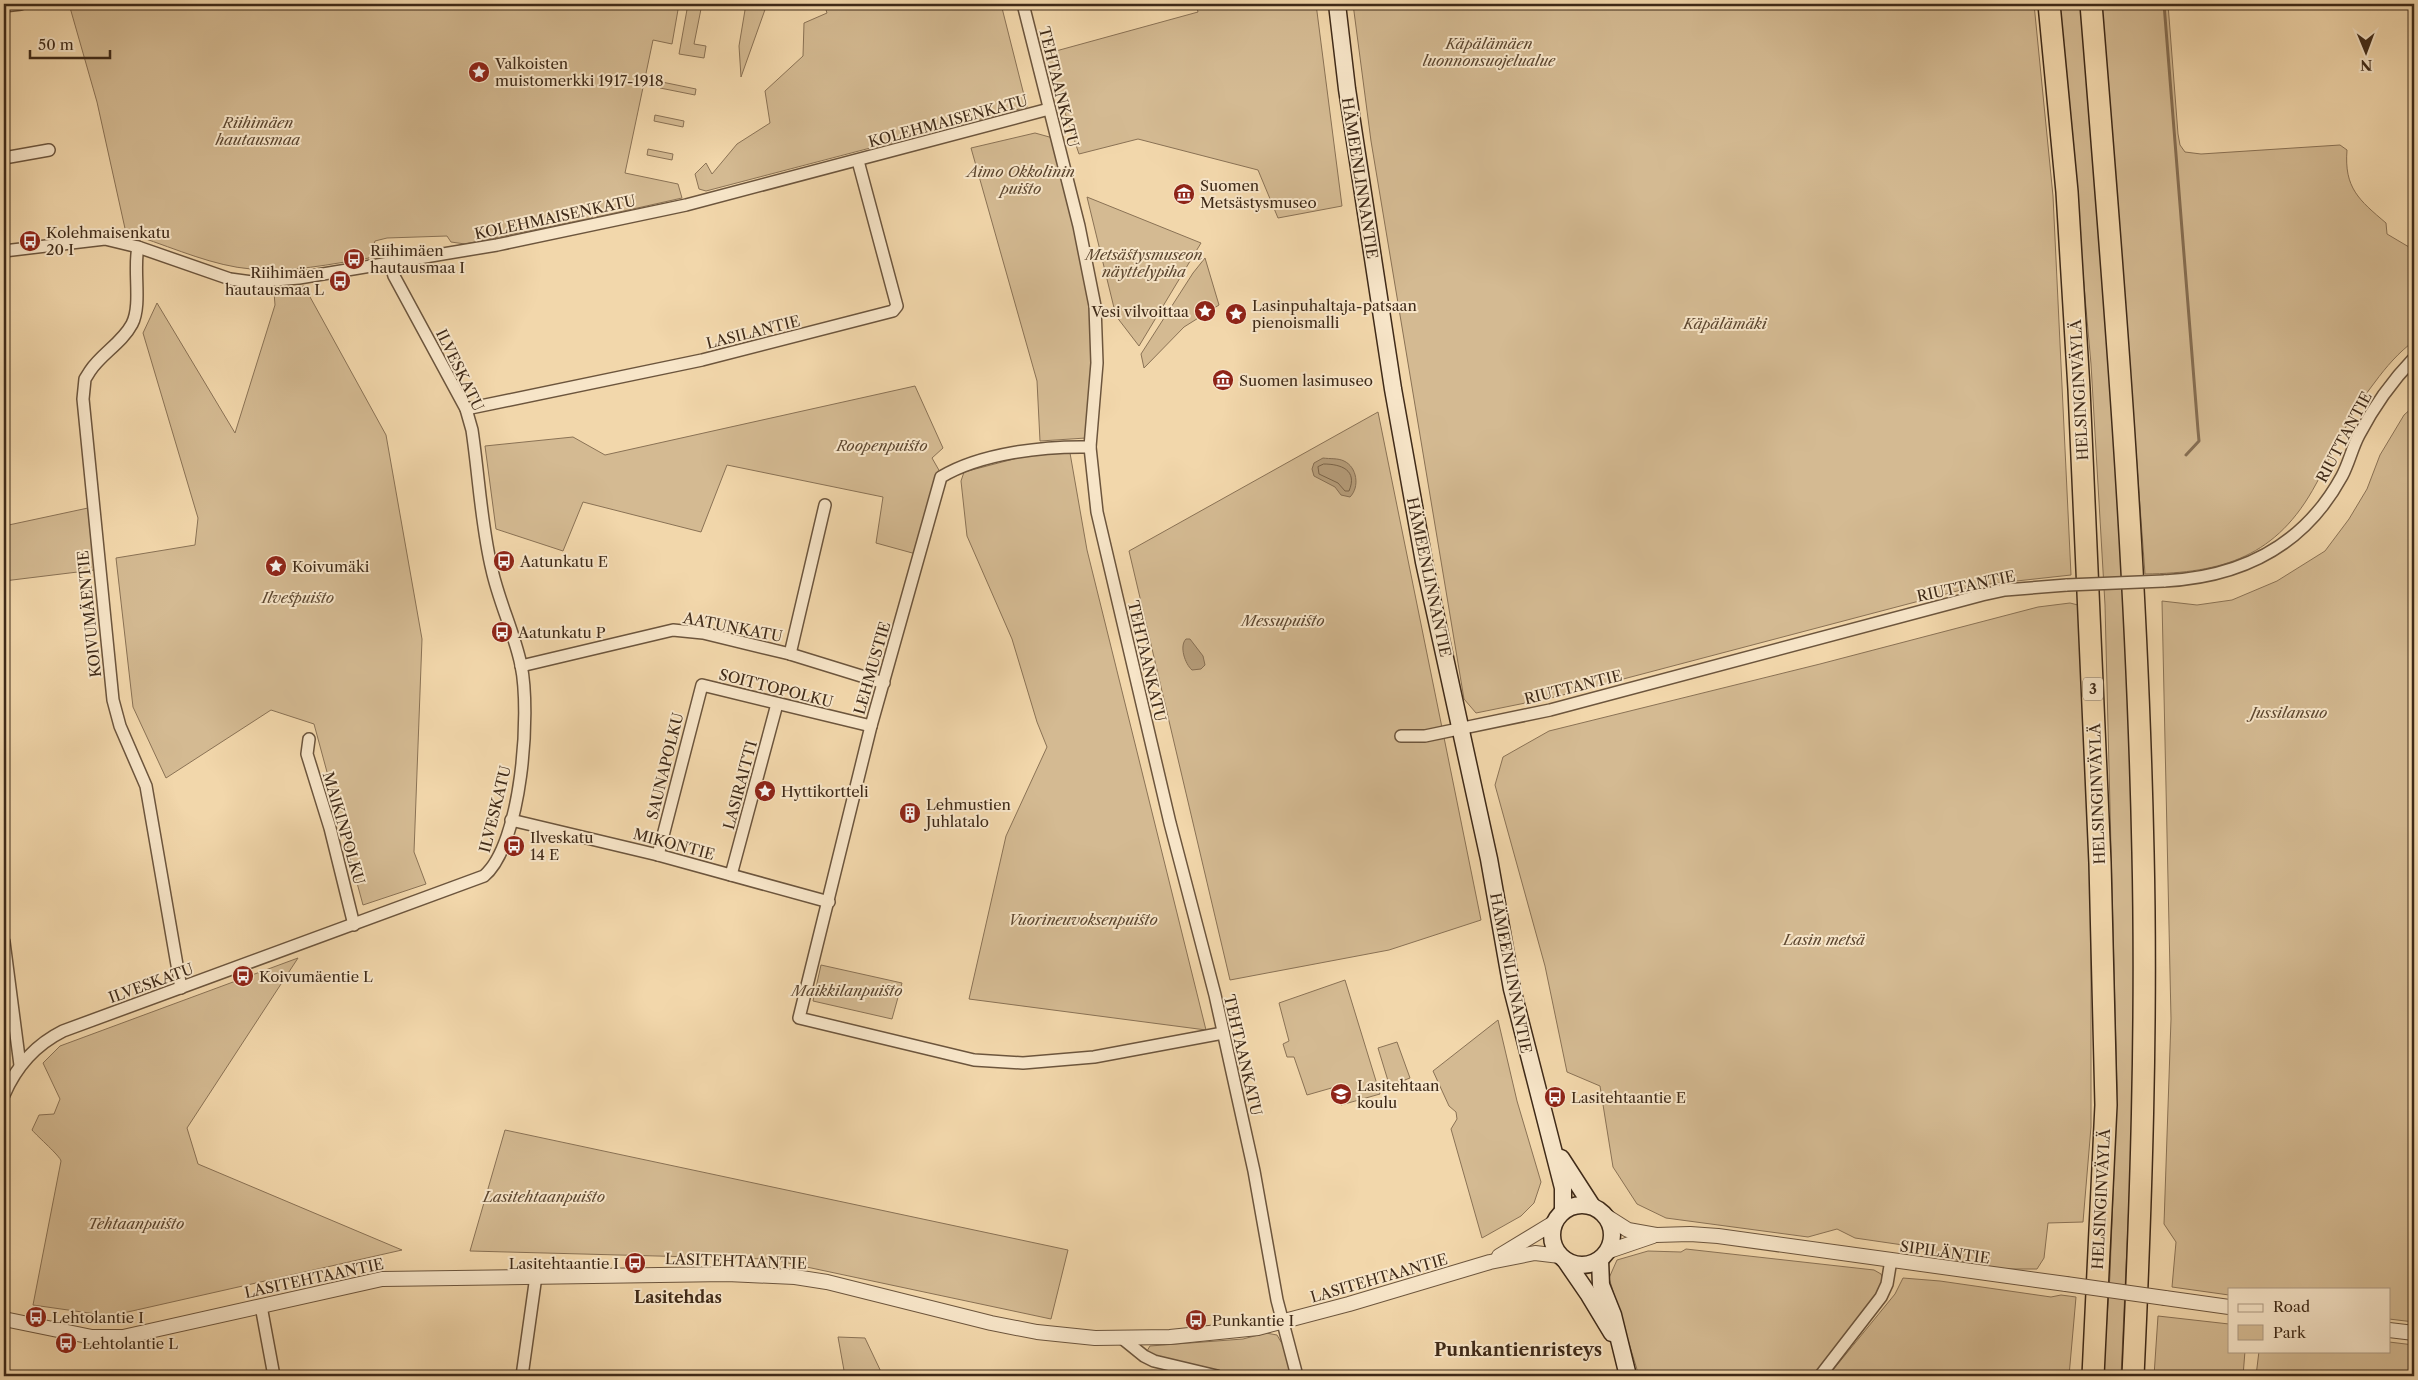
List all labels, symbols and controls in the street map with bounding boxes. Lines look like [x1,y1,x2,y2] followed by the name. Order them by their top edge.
[1035,25,1083,150] street label: TEHTAANKATU
[30,28,110,60] scale bar
[2340,28,2390,78] north arrow
[1423,34,1556,70] park label: Käpälämäen luonnonsuojelualue
[38,35,74,54] text: 50 m
[494,54,664,90] place label: Valkoisten muistomerkki 1917-1918
[2360,56,2372,74] text: N
[467,60,491,84] place icon: Valkoisten muistomerkki 1917-1918
[866,90,1030,151] street label: KOLEHMAISENKATU
[1338,96,1382,260] street label: HÄMEENLINNANTIE
[215,113,300,149] park label: Riihimäen hautausmaa
[965,162,1075,198] park label: Aimo Okkolinin puisto
[1200,176,1317,212] place label: Suomen Metsästysmuseo
[1172,182,1196,206] museum icon: Suomen Metsästysmuseo
[473,191,638,243] street label: KOLEHMAISENKATU
[46,223,170,259] place label: Kolehmaisenkatu 20 I
[18,229,42,253] bus stop icon: Kolehmaisenkatu 20 I
[370,241,465,277] place label: Riihimäen hautausmaa I
[1083,245,1203,281] park label: Metsästysmuseon näyttelypiha
[342,247,366,271] bus stop icon: Riihimäen hautausmaa I
[225,263,325,299] place label: Riihimäen hautausmaa L
[328,269,352,293] bus stop icon: Riihimäen hautausmaa L
[1252,296,1418,332] place label: Lasinpuhaltaja-patsaan pienoismalli
[1193,299,1217,323] place icon: Vesi vilvoittaa
[1091,302,1189,321] place label: Vesi vilvoittaa
[1224,302,1248,326] place icon: Lasinpuhaltaja-patsaan pienoismalli
[704,311,802,353] street label: LASILANTIE
[1682,314,1768,333] park label: Käpälämäki
[2066,318,2092,461] street label: HELSINGINVÄYLÄ
[432,326,488,414] street label: ILVESKATU
[1211,368,1235,392] museum icon: Suomen lasimuseo
[1239,371,1373,390] place label: Suomen lasimuseo
[2312,388,2376,486] street label: RIUTTANTIE
[835,436,928,455] park label: Roopenpuisto
[1403,495,1455,659] street label: HÄMEENLINNANTIE
[492,549,516,573] bus stop icon: Aatunkatu E
[73,550,105,678] street label: KOIVUMÄENTIE
[519,552,608,571] place label: Aatunkatu E
[264,554,288,578] place icon: Koivumäki
[292,557,370,576] place label: Koivumäki
[1915,566,2017,606] street label: RIUTTANTIE
[261,588,334,607] park label: Ilvespuisto
[1124,599,1170,724] street label: TEHTAANKATU
[681,608,785,646] street label: AATUNKATU
[1240,611,1324,630] park label: Messupuisto
[850,619,894,717] street label: LEHMUSTIE
[490,620,514,644] bus stop icon: Aatunkatu P
[517,623,606,642] place label: Aatunkatu P
[717,665,835,711] street label: SOITTOPOLKU
[1522,666,1624,708] street label: RIUTTANTIE
[2083,678,2103,701] road number: 3
[2247,703,2327,722] park label: Jussilansuo
[643,710,688,821] street label: SAUNAPOLKU
[2085,722,2109,865] street label: HELSINGINVÄYLÄ
[719,738,761,832] street label: LASIRAITTI
[475,763,515,854] street label: ILVESKATU
[319,769,369,887] street label: MAIKINPOLKU
[753,779,777,803] place icon: Hyttikortteli
[781,782,869,801] place label: Hyttikortteli
[924,795,1012,831] place label: Lehmustien Juhlatalo
[898,801,922,825] building icon: Lehmustien Juhlatalo
[631,824,717,864] street label: MIKONTIE
[530,828,593,864] place label: Ilveskatu 14 E
[502,834,526,858] bus stop icon: Ilveskatu 14 E
[1486,891,1536,1055] street label: HÄMEENLINNANTIE
[1008,910,1158,929] park label: Vuorineuvoksenpuisto
[1782,930,1865,949] park label: Lasin metsä
[106,959,196,1007] street label: ILVESKATU
[231,964,255,988] bus stop icon: Koivumäentie L
[259,967,373,986] place label: Koivumäentie L
[790,981,902,1000] park label: Maikkilanpuisto
[1220,993,1266,1118] street label: TEHTAANKATU
[1357,1076,1440,1112] place label: Lasitehtaan koulu
[1329,1082,1353,1106] school or university icon: Lasitehtaan koulu
[1543,1085,1567,1109] bus stop icon: Lasitehtaantie E
[1571,1088,1686,1107] place label: Lasitehtaantie E
[2088,1127,2114,1270] street label: HELSINGINVÄYLÄ
[482,1187,605,1206] park label: Lasitehtaanpuisto
[88,1214,184,1233] park label: Tehtaanpuisto
[1899,1236,1991,1268] street label: SIPILÄNTIE
[665,1249,807,1273] street label: LASITEHTAANTIE
[1308,1249,1450,1307] street label: LASITEHTAANTIE
[623,1251,647,1275] bus stop icon: Lasitehtaantie I
[243,1254,385,1302] street label: LASITEHTAANTIE
[509,1254,619,1273] place label: Lasitehtaantie I
[634,1287,722,1307] district label: Lasitehdas
[2228,1288,2390,1352] legend
[2273,1297,2310,1316] text: Road
[24,1305,48,1329] bus stop icon: Lehtolantie I
[52,1308,144,1327] place label: Lehtolantie I
[1184,1308,1208,1332] bus stop icon: Punkantie I
[1212,1311,1294,1330] place label: Punkantie I
[2273,1323,2307,1342] text: Park
[54,1331,78,1355] bus stop icon: Lehtolantie L
[82,1334,178,1353] place label: Lehtolantie L
[1434,1339,1602,1361] district label: Punkantienristeys

